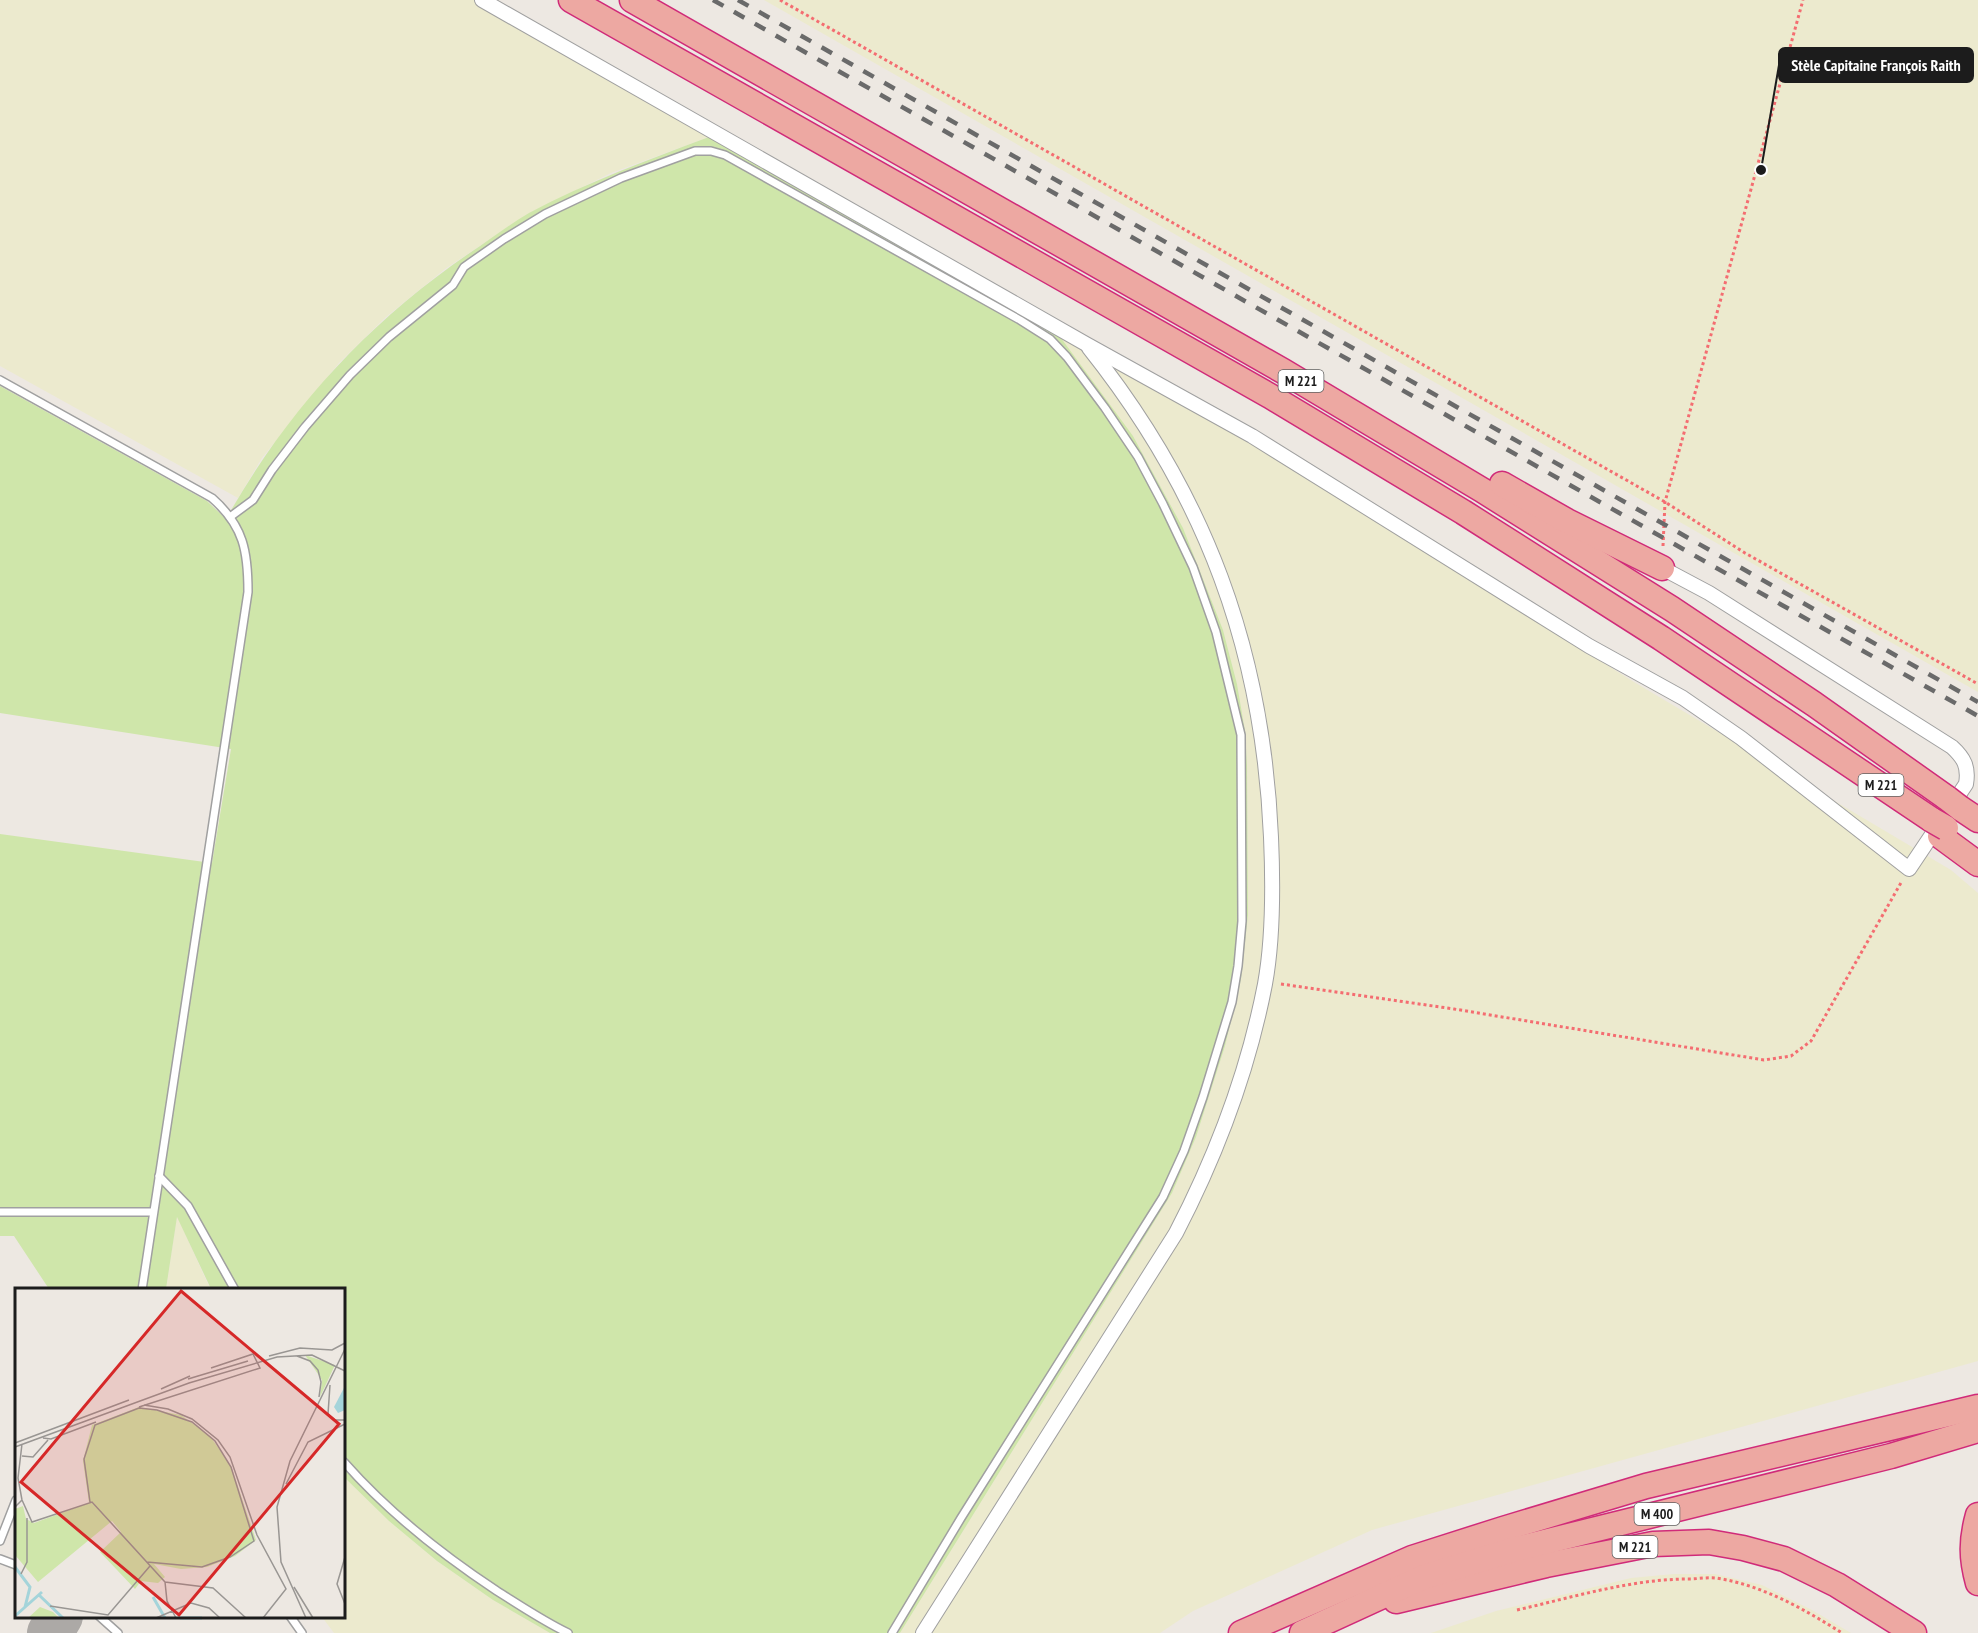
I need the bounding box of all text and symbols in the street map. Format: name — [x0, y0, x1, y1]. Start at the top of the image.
callout: Stèle Capitaine François Raith — [1779, 48, 1973, 82]
text: Stèle Capitaine François Raith — [1791, 55, 1961, 75]
road number: M 221 — [1278, 370, 1324, 392]
road number: M 221 — [1858, 774, 1904, 796]
inset map — [15, 1288, 345, 1618]
road number: M 400 — [1634, 1503, 1680, 1525]
road number: M 221 — [1612, 1536, 1658, 1558]

